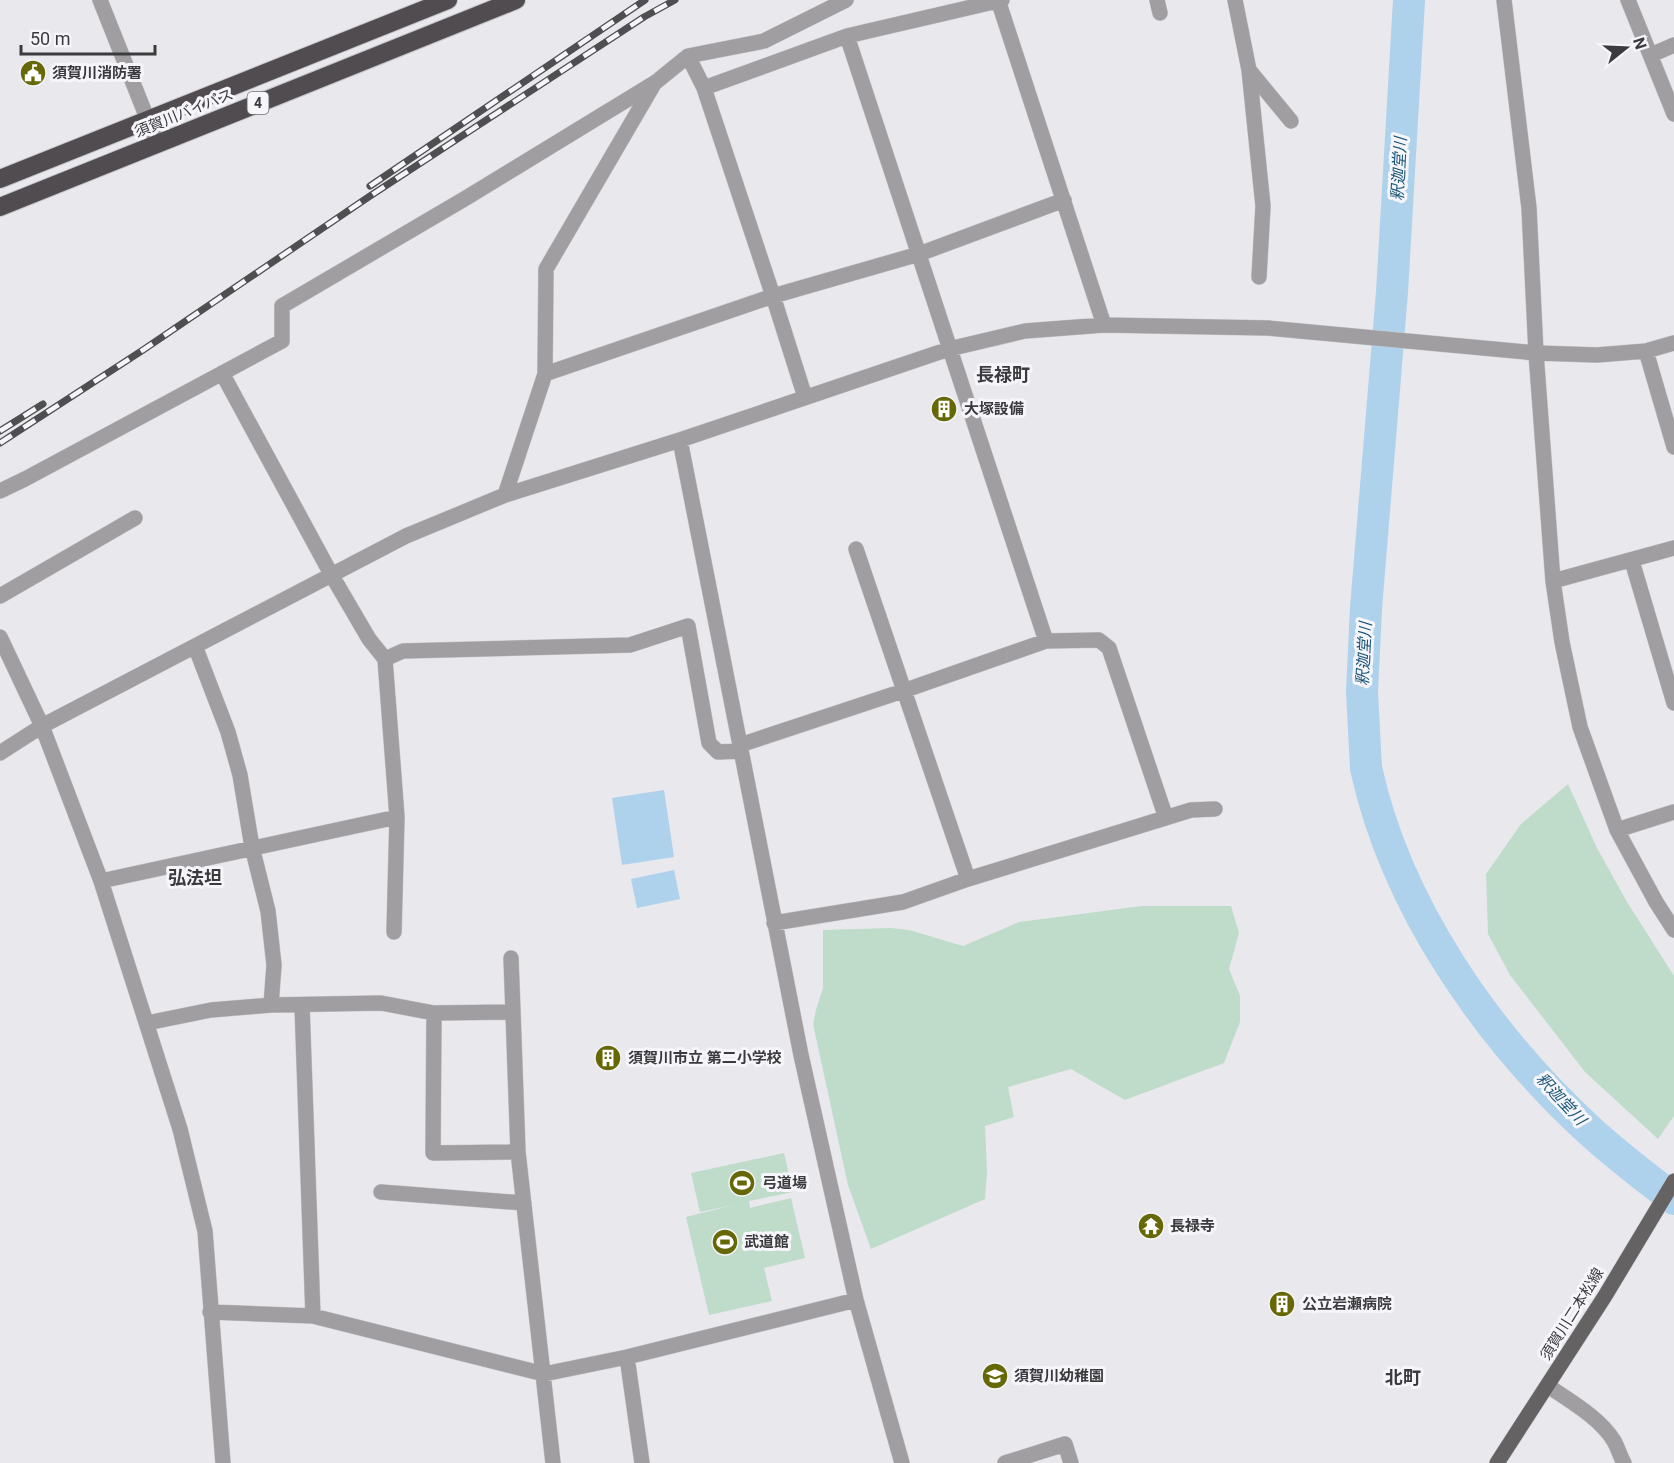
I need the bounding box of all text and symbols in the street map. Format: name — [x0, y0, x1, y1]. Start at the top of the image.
scale bar — [21, 18, 154, 56]
north arrow — [1596, 18, 1656, 78]
text: 50 m — [30, 28, 70, 49]
text: N — [1629, 35, 1651, 52]
public building icon: 須賀川消防署 — [18, 58, 48, 88]
place label: 須賀川消防署 — [52, 64, 142, 82]
street label: 須賀川バイパス — [132, 85, 236, 141]
road number: 4 — [248, 92, 268, 114]
water label: 釈迦堂川 — [1388, 135, 1410, 201]
district label: 長禄町 — [976, 364, 1030, 385]
building icon: 大塚設備 — [929, 394, 959, 424]
place label: 大塚設備 — [964, 400, 1024, 418]
water label: 釈迦堂川 — [1353, 620, 1375, 686]
district label: 弘法坦 — [168, 867, 222, 888]
building icon: 須賀川市立 第二小学校 — [593, 1043, 623, 1073]
place label: 須賀川市立 第二小学校 — [628, 1049, 782, 1067]
water label: 釈迦堂川 — [1532, 1069, 1591, 1130]
sports icon: 弓道場 — [727, 1168, 757, 1198]
place label: 弓道場 — [762, 1174, 807, 1192]
temple icon: 長禄寺 — [1136, 1211, 1166, 1241]
place label: 長禄寺 — [1170, 1217, 1215, 1235]
sports icon: 武道館 — [710, 1227, 740, 1257]
place label: 武道館 — [744, 1233, 789, 1251]
street label: 須賀川二本松線 — [1537, 1265, 1607, 1363]
building icon: 公立岩瀬病院 — [1267, 1289, 1297, 1319]
place label: 公立岩瀬病院 — [1302, 1295, 1392, 1313]
school or university icon: 須賀川幼稚園 — [980, 1361, 1010, 1391]
place label: 須賀川幼稚園 — [1014, 1367, 1104, 1385]
district label: 北町 — [1385, 1367, 1421, 1388]

